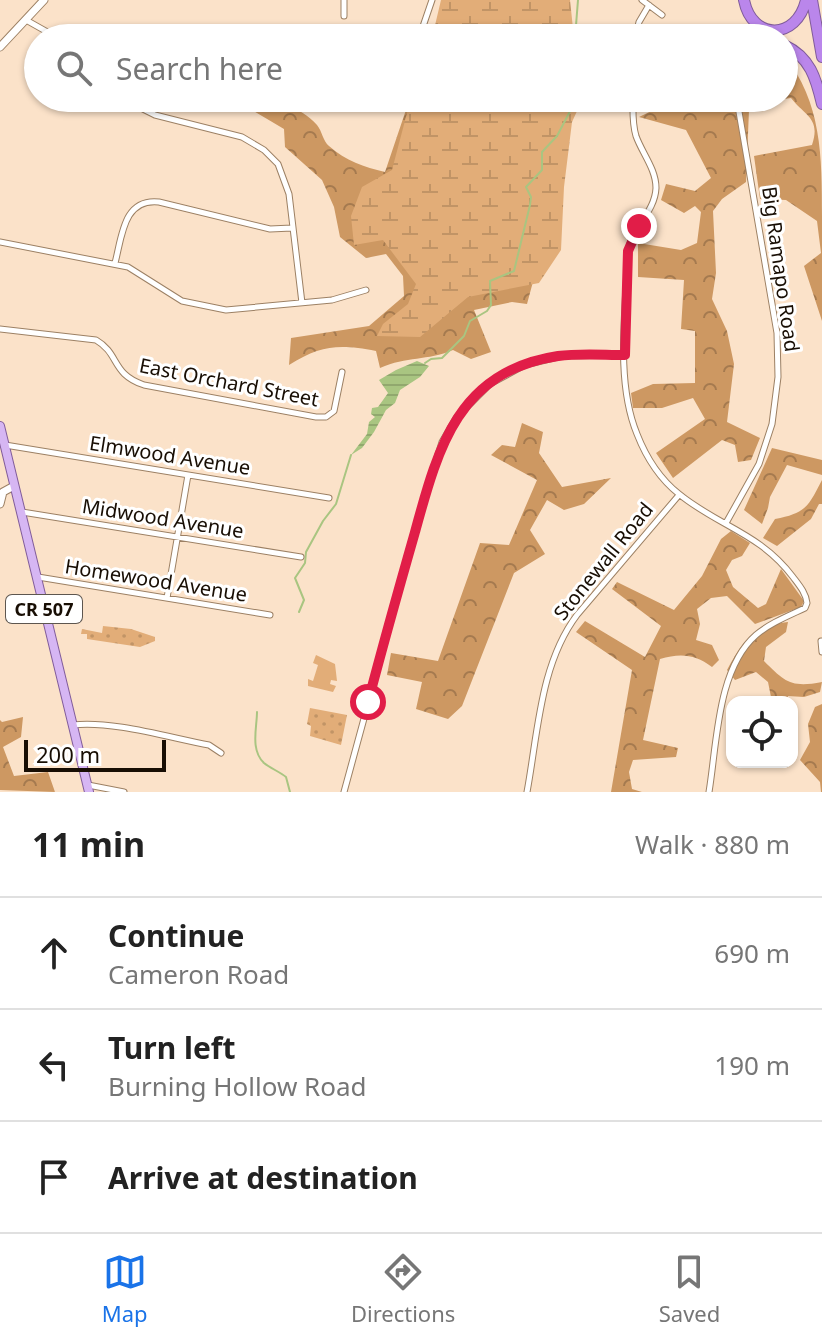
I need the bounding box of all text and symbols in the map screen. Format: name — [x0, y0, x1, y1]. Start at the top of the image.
search box — [24, 24, 798, 112]
icon: search — [52, 46, 96, 90]
text: Search here — [116, 48, 283, 89]
street label: Big Ramapo Road — [756, 184, 806, 354]
route end — [621, 208, 657, 244]
street label: East Orchard Street — [137, 351, 321, 413]
street label: Elmwood Avenue — [88, 429, 252, 481]
street label: Midwood Avenue — [80, 492, 246, 544]
street label: Stonewall Road — [547, 497, 659, 625]
street label: Homewood Avenue — [63, 552, 249, 608]
road number: CR 507 — [6, 595, 82, 623]
route start — [350, 684, 386, 720]
map controls — [726, 696, 798, 768]
button: locate — [726, 696, 798, 768]
scale bar — [24, 736, 166, 772]
text: 200 m — [36, 739, 100, 769]
text: 11 min — [32, 821, 145, 867]
text: Walk · 880 m — [635, 826, 790, 862]
text: Continue — [108, 915, 244, 956]
icon: ahead — [32, 931, 76, 975]
text: 690 m — [714, 935, 790, 971]
text: Cameron Road — [108, 956, 289, 992]
text: Turn left — [108, 1027, 236, 1068]
icon: left — [32, 1043, 76, 1087]
text: 190 m — [714, 1047, 790, 1083]
text: Burning Hollow Road — [108, 1068, 367, 1104]
icon: arrive — [32, 1155, 76, 1199]
text: Arrive at destination — [108, 1157, 418, 1198]
tab: Map — [102, 1250, 148, 1328]
tab: Directions — [351, 1250, 455, 1328]
tab: Saved — [659, 1250, 720, 1328]

